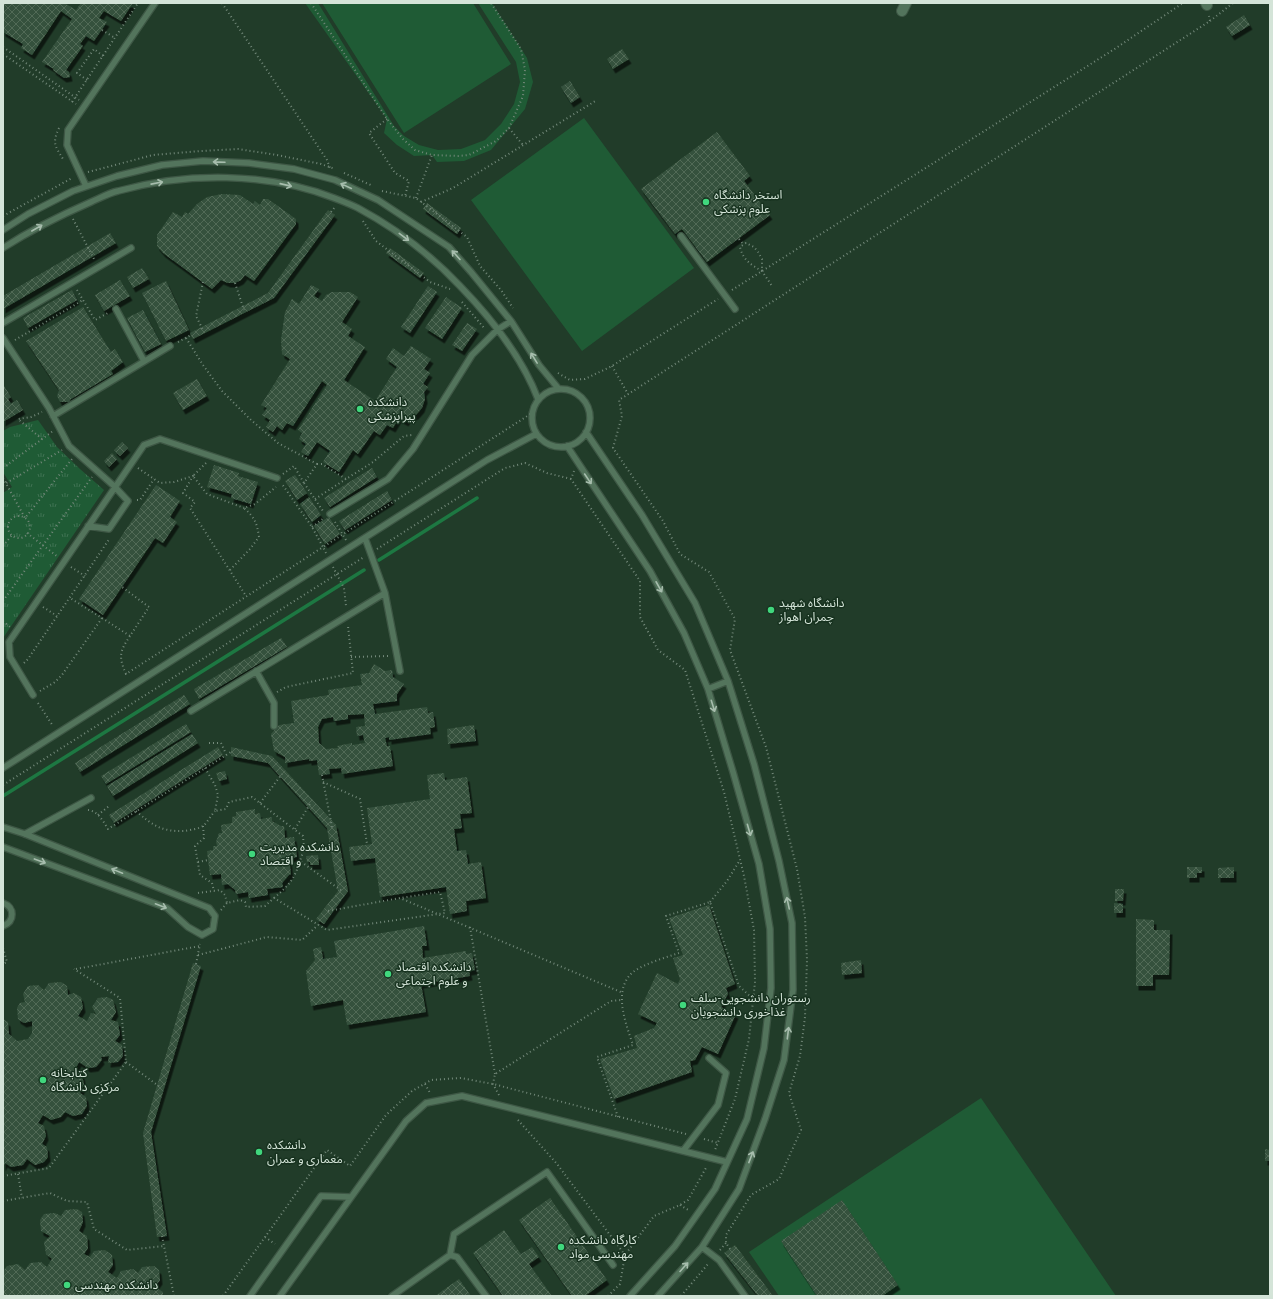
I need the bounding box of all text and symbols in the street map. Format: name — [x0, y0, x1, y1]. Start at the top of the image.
one-way arrow — [213, 158, 226, 165]
one-way arrow — [151, 179, 164, 187]
one-way arrow — [280, 181, 293, 189]
one-way arrow — [341, 182, 353, 189]
place label: استخر دانشگاه علوم پزشکی — [714, 188, 782, 218]
marker: استخر دانشگاه علوم پزشکی — [701, 197, 711, 207]
one-way arrow — [31, 224, 43, 232]
one-way arrow — [399, 233, 410, 241]
one-way arrow — [451, 249, 460, 260]
one-way arrow — [530, 352, 538, 364]
place label: دانشکده پیراپزشکی — [368, 395, 416, 424]
marker: دانشکده پیراپزشکی — [355, 404, 365, 414]
one-way arrow — [584, 473, 592, 484]
one-way arrow — [656, 581, 664, 593]
place label: دانشگاه شهید چمران اهواز — [778, 596, 845, 625]
marker: دانشگاه شهید چمران اهواز — [766, 605, 776, 615]
one-way arrow — [710, 699, 717, 712]
one-way arrow — [746, 824, 753, 837]
place label: دانشکده مدیریت و اقتصاد — [260, 840, 340, 868]
marker: دانشکده مدیریت و اقتصاد — [247, 849, 257, 859]
one-way arrow — [33, 857, 45, 865]
one-way arrow — [112, 866, 124, 874]
one-way arrow — [783, 897, 791, 910]
one-way arrow — [155, 902, 167, 910]
place label: دانشکده اقتصاد و علوم اجتماعی — [396, 960, 472, 990]
marker: دانشکده اقتصاد و علوم اجتماعی — [383, 969, 393, 979]
place label: رستوران دانشجویی-سلف غذاخوری دانشجویان — [691, 991, 811, 1019]
marker: رستوران دانشجویی-سلف غذاخوری دانشجویان — [678, 1000, 688, 1010]
one-way arrow — [784, 1026, 792, 1039]
place label: کتابخانه مرکزی دانشگاه — [51, 1066, 120, 1094]
marker: کتابخانه مرکزی دانشگاه — [38, 1075, 48, 1085]
place label: دانشکده معماری و عمران — [267, 1138, 343, 1166]
marker: دانشکده معماری و عمران — [254, 1147, 264, 1157]
one-way arrow — [748, 1151, 756, 1163]
place label: کارگاه دانشکده مهندسی مواد — [569, 1233, 638, 1261]
marker: کارگاه دانشکده مهندسی مواد — [556, 1242, 566, 1252]
one-way arrow — [679, 1262, 689, 1272]
place label: دانشکده مهندسی — [75, 1278, 158, 1292]
marker: دانشکده مهندسی — [62, 1280, 72, 1290]

